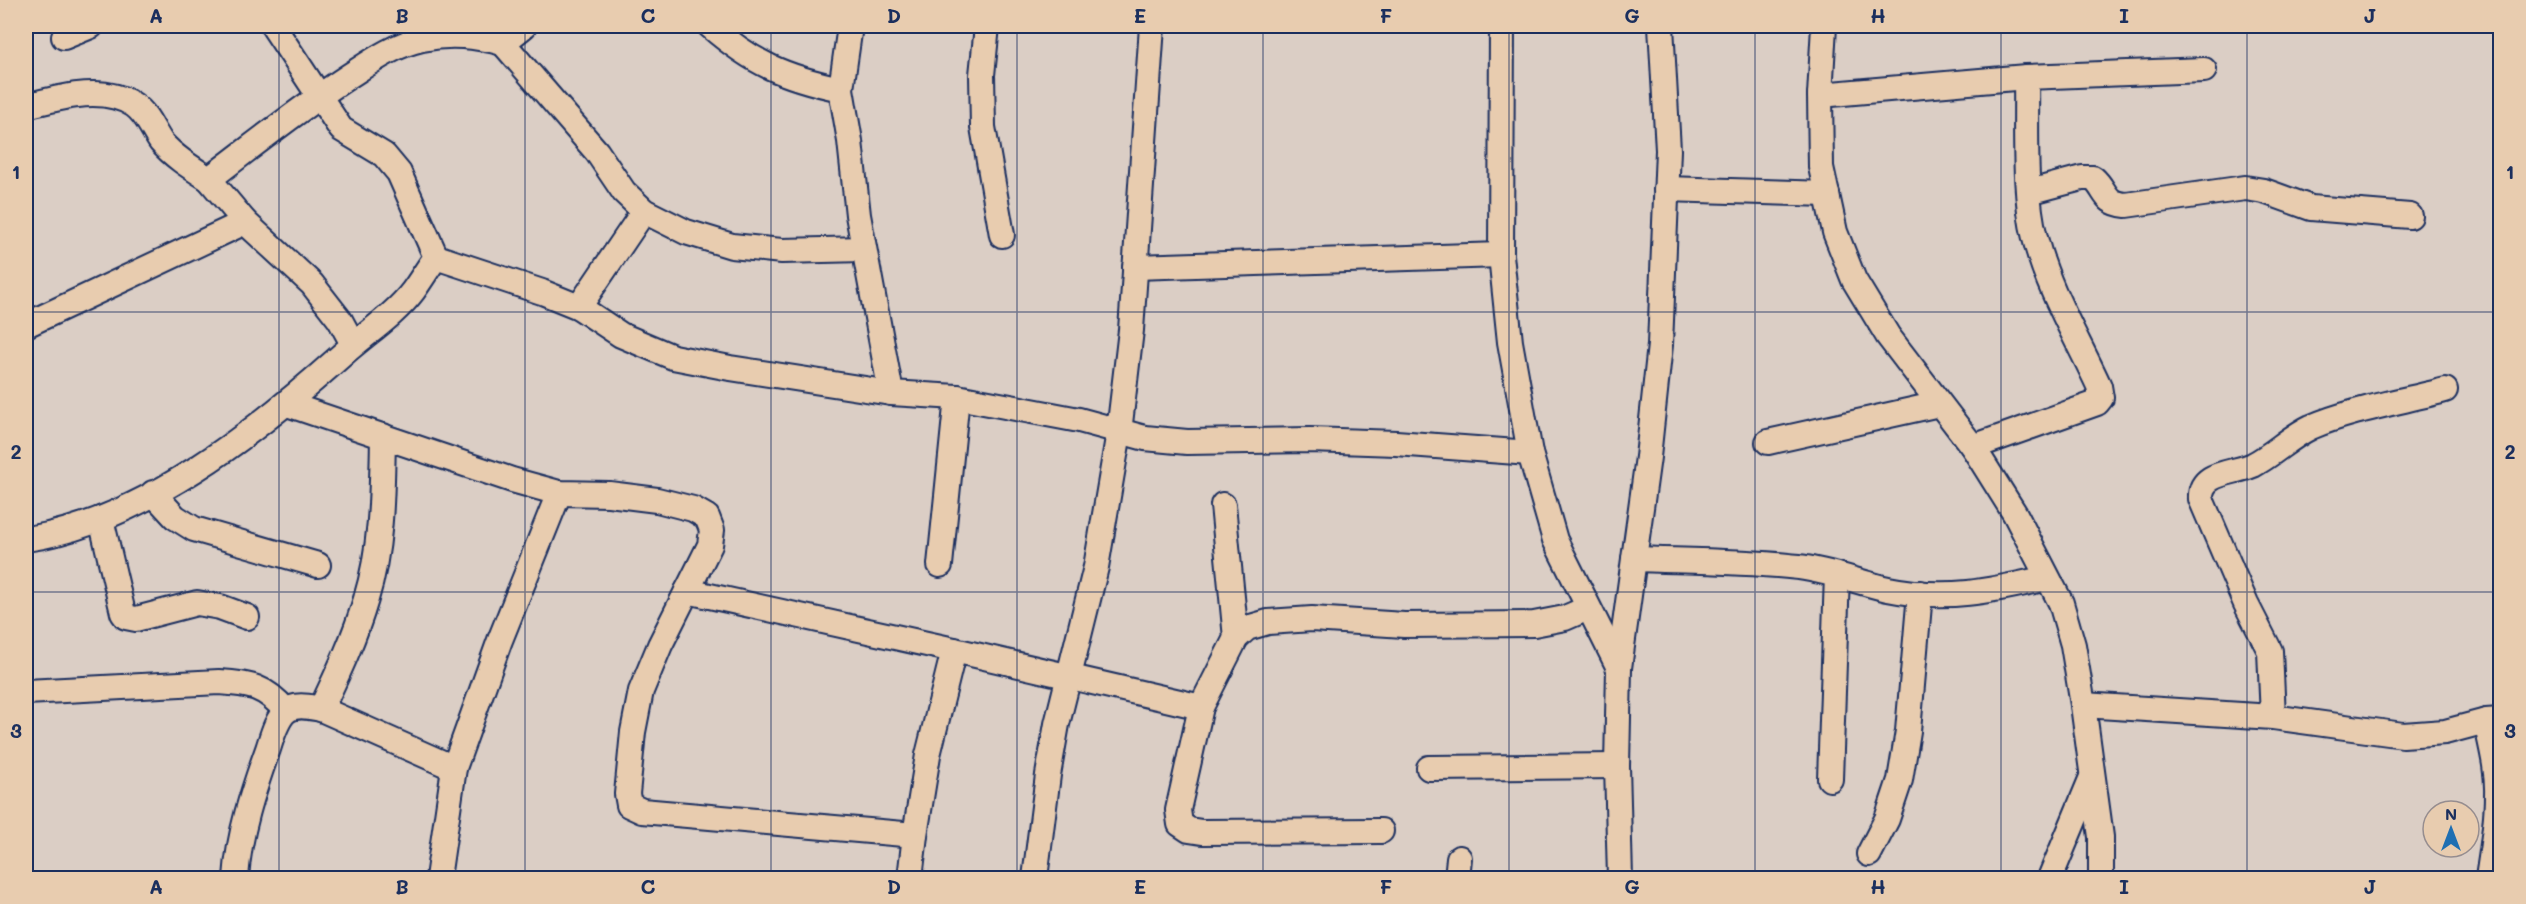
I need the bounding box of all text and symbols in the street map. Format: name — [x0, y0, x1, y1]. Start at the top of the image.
text: A — [149, 2, 163, 28]
text: B — [395, 2, 409, 28]
text: C — [641, 2, 656, 28]
text: D — [887, 2, 901, 28]
text: E — [1134, 2, 1146, 28]
text: F — [1380, 2, 1393, 28]
text: G — [1624, 2, 1640, 28]
text: H — [1870, 2, 1886, 28]
text: I — [2119, 2, 2129, 28]
text: J — [2363, 2, 2377, 28]
text: 1 — [12, 158, 20, 184]
text: 1 — [2506, 158, 2514, 184]
text: 2 — [10, 438, 22, 464]
text: 2 — [2504, 438, 2516, 464]
text: 3 — [10, 717, 22, 743]
text: 3 — [2504, 717, 2516, 743]
north arrow — [2421, 799, 2481, 859]
text: N — [2445, 803, 2457, 824]
text: A — [149, 873, 163, 899]
text: B — [395, 873, 409, 899]
text: C — [641, 873, 656, 899]
text: D — [887, 873, 901, 899]
text: E — [1134, 873, 1146, 899]
text: F — [1380, 873, 1393, 899]
text: G — [1624, 873, 1640, 899]
text: H — [1870, 873, 1886, 899]
text: I — [2119, 873, 2129, 899]
text: J — [2363, 873, 2377, 899]

